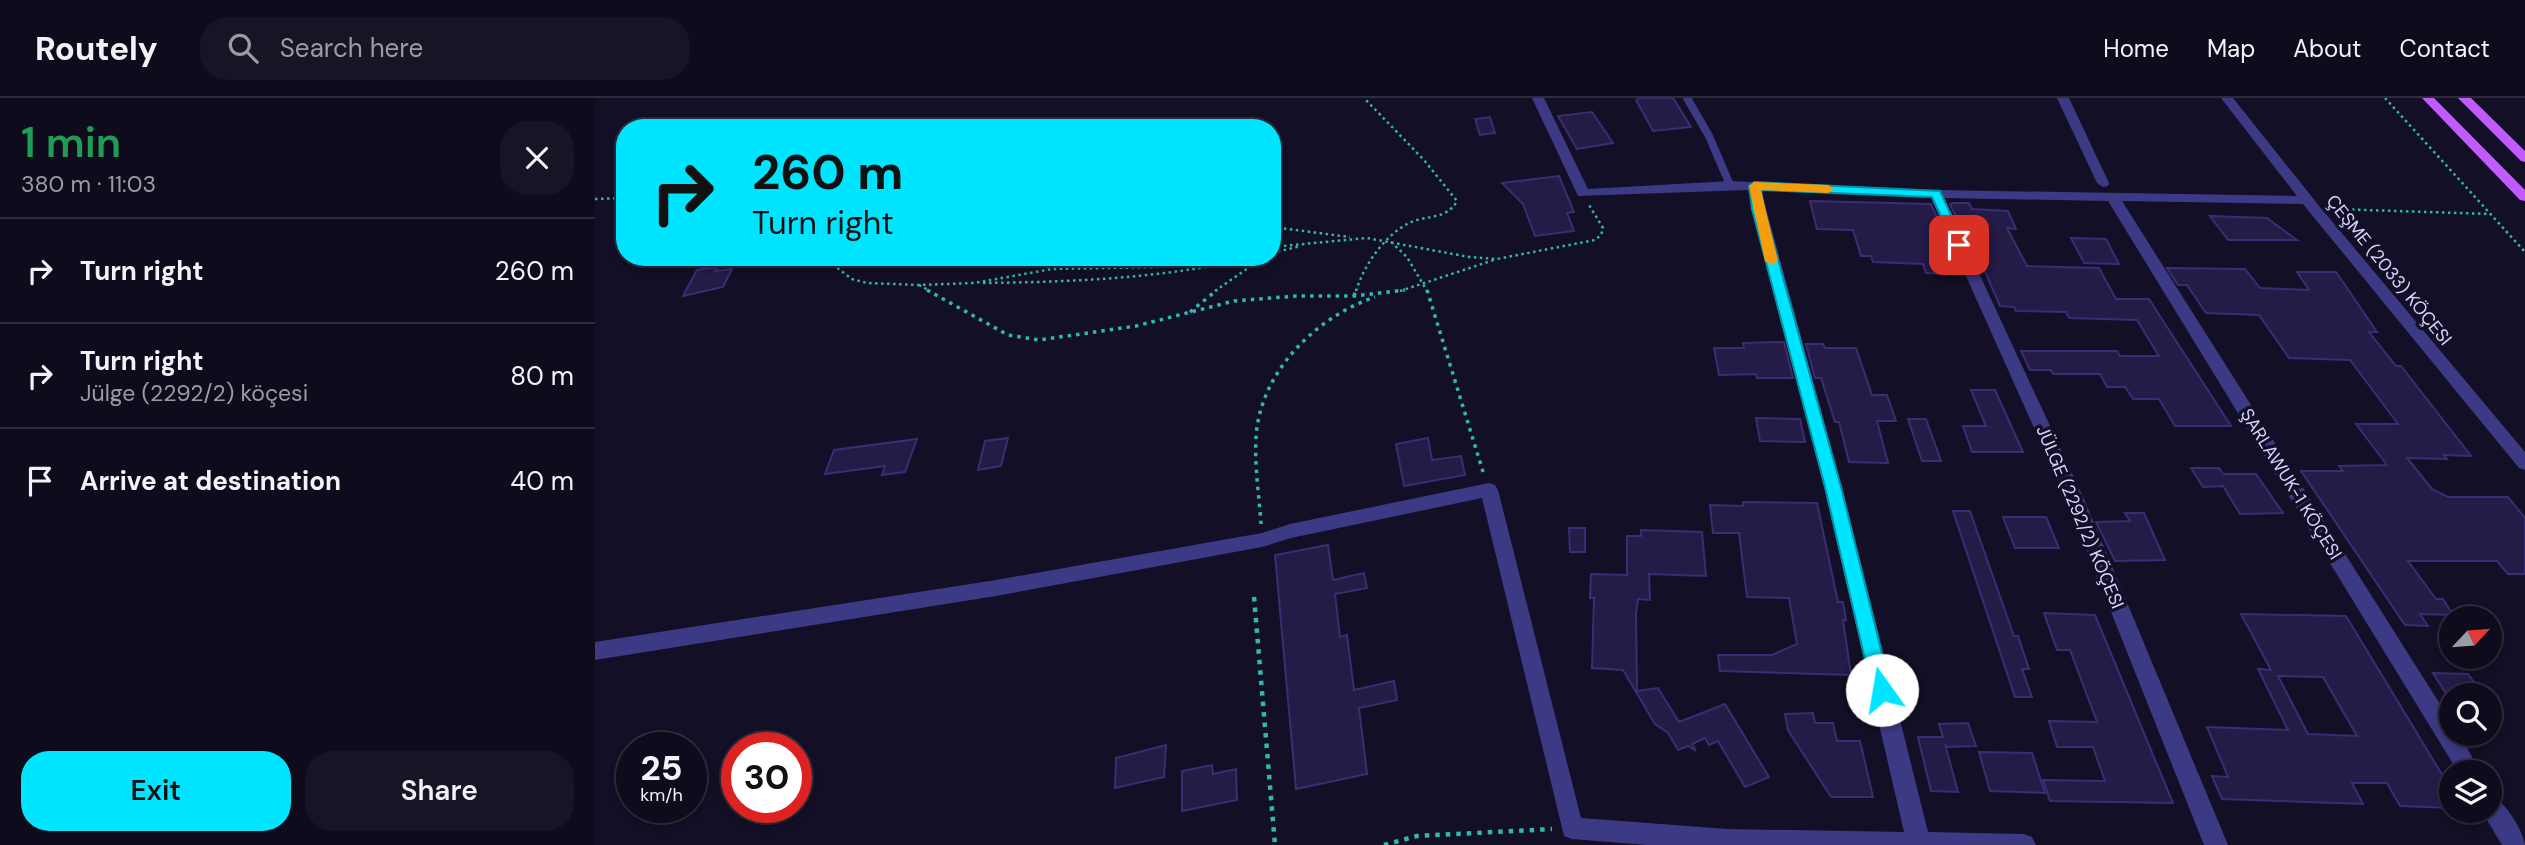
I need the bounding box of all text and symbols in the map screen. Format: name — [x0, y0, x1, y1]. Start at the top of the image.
search box — [200, 17, 690, 80]
text: Routely — [35, 27, 158, 70]
icon: search — [224, 29, 262, 67]
text: Search here — [280, 31, 423, 65]
text: Home — [2103, 33, 2169, 64]
text: Map — [2207, 33, 2255, 64]
text: About — [2293, 33, 2362, 64]
text: Contact — [2400, 33, 2490, 64]
text: 1 min — [21, 115, 121, 170]
button: close — [500, 121, 574, 195]
text: 260 m — [752, 140, 903, 204]
icon: right — [637, 147, 728, 238]
text: 380 m · 11:03 — [21, 169, 156, 199]
street label: ÇEŞME (2033) KÖÇESI — [2321, 190, 2457, 350]
text: Turn right — [752, 202, 894, 244]
pin — [1929, 215, 1989, 275]
icon: arrive — [1940, 226, 1978, 264]
icon: right — [21, 252, 59, 290]
text: Turn right — [80, 254, 204, 288]
text: 260 m — [495, 254, 574, 288]
text: Turn right — [80, 344, 204, 378]
icon: right — [21, 357, 59, 395]
text: 80 m — [510, 359, 574, 393]
text: Jülge (2292/2) köçesi — [80, 378, 308, 408]
street label: ŞARLAWUK-1 KÖÇESI — [2235, 404, 2347, 564]
street label: JÜLGE (2292/2) KÖÇESI — [2031, 422, 2129, 612]
icon: arrive — [21, 462, 59, 500]
text: Arrive at destination — [80, 464, 341, 498]
text: 40 m — [510, 464, 574, 498]
north arrow — [2439, 606, 2503, 668]
map controls — [2439, 606, 2502, 823]
position arrow — [1845, 653, 1919, 727]
button: search — [2439, 683, 2502, 746]
speed limit sign: 30 — [721, 732, 812, 823]
text: 25 — [641, 745, 682, 791]
button: Exit — [21, 751, 291, 831]
button: Share — [305, 751, 574, 831]
button: layers — [2439, 760, 2502, 823]
text: km/h — [640, 783, 683, 807]

